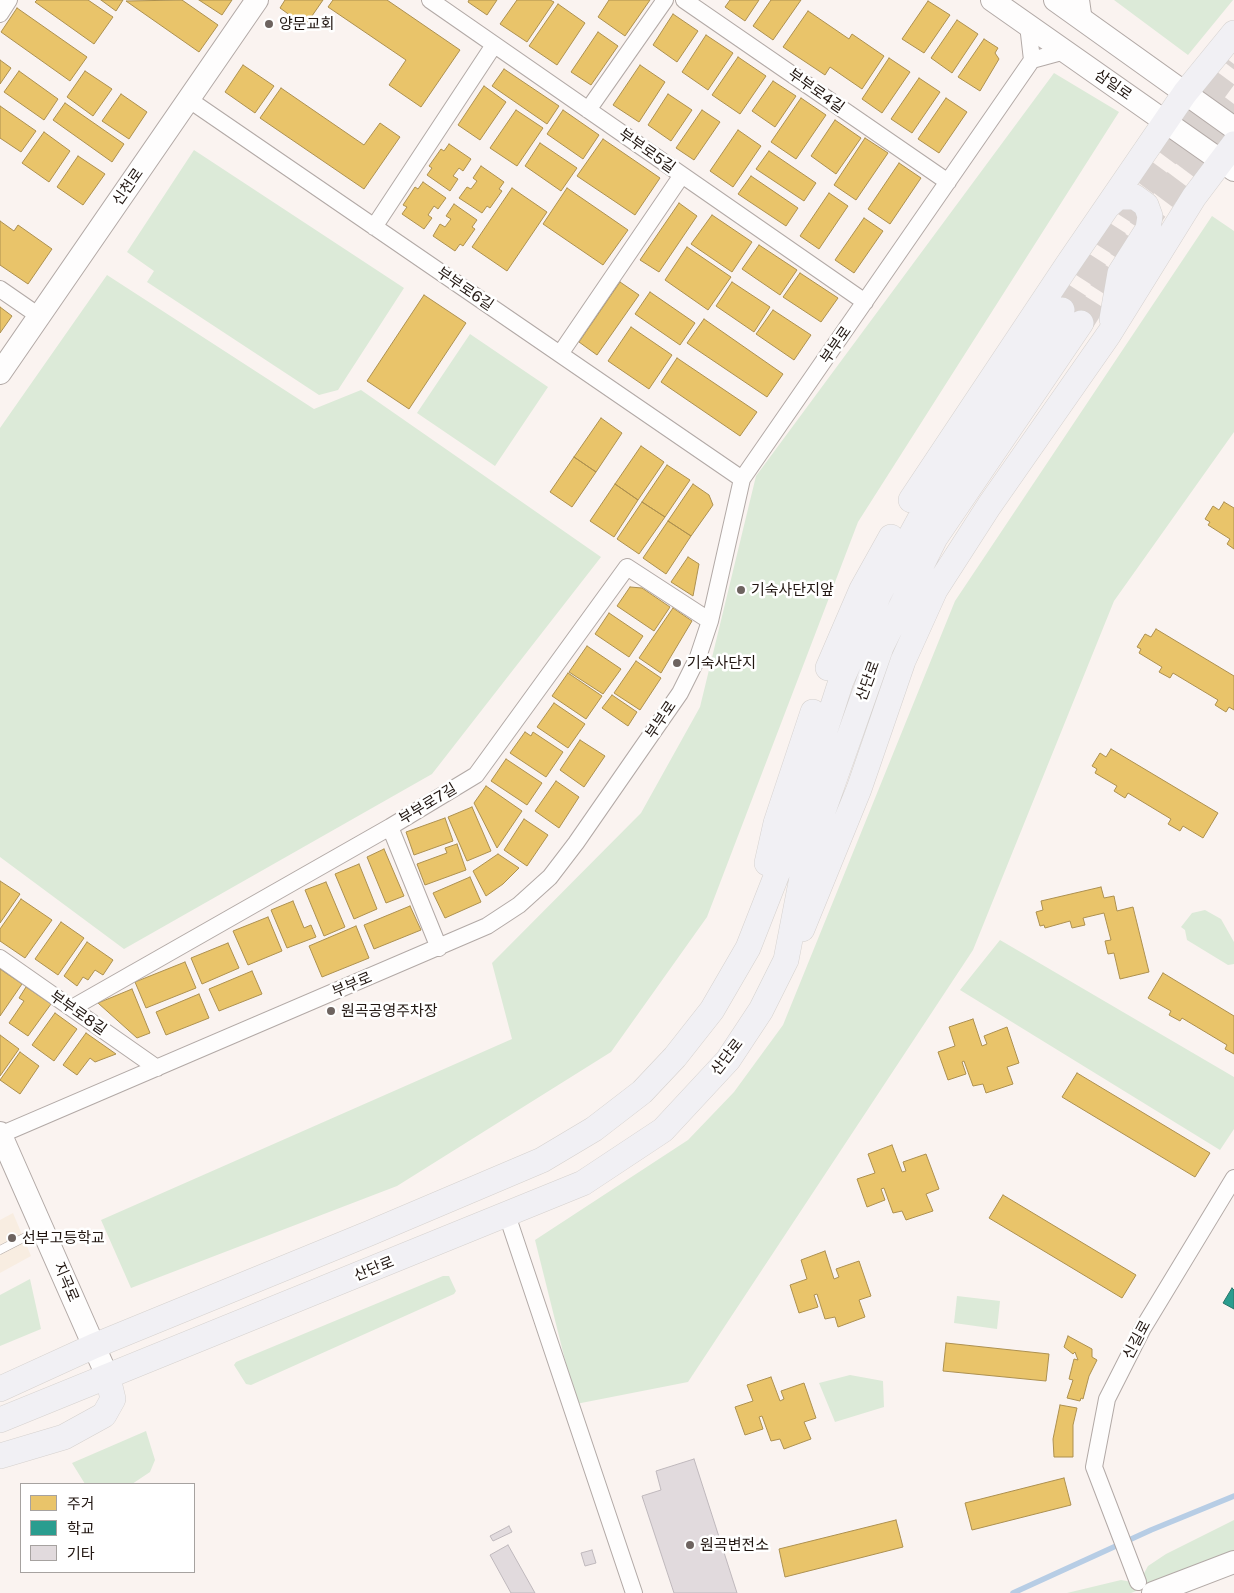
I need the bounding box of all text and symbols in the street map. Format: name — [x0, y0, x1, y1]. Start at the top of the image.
place label: 양문교회 — [279, 15, 334, 33]
marker: 양문교회 — [263, 18, 275, 30]
street label: 부부로4길 — [784, 65, 848, 117]
street label: 삼일로 — [1091, 66, 1135, 104]
street label: 부부로5길 — [615, 125, 679, 177]
street label: 신천로 — [109, 165, 147, 209]
street label: 부부로6길 — [433, 263, 497, 315]
street label: 부부로 — [817, 323, 855, 367]
place label: 기숙사단지앞 — [751, 581, 834, 599]
marker: 기숙사단지앞 — [735, 584, 747, 596]
place label: 기숙사단지 — [687, 654, 756, 672]
marker: 기숙사단지 — [671, 657, 683, 669]
street label: 산단로 — [852, 658, 884, 704]
street label: 부부로 — [642, 698, 680, 742]
street label: 부부로7길 — [396, 780, 460, 828]
street label: 부부로 — [329, 969, 375, 1001]
street label: 부부로8길 — [46, 987, 110, 1039]
place label: 원곡공영주차장 — [341, 1002, 438, 1020]
marker: 원곡공영주차장 — [325, 1005, 337, 1017]
street label: 산단로 — [707, 1035, 747, 1079]
place label: 선부고등학교 — [22, 1229, 105, 1247]
marker: 선부고등학교 — [6, 1232, 18, 1244]
street label: 산단로 — [351, 1253, 397, 1285]
street label: 지곡로 — [50, 1259, 82, 1305]
street label: 신길로 — [1119, 1317, 1155, 1363]
legend — [20, 1483, 195, 1573]
text: 주거 — [67, 1495, 95, 1512]
text: 학교 — [67, 1520, 95, 1537]
place label: 원곡변전소 — [700, 1536, 769, 1554]
marker: 원곡변전소 — [684, 1539, 696, 1551]
text: 기타 — [67, 1545, 95, 1562]

